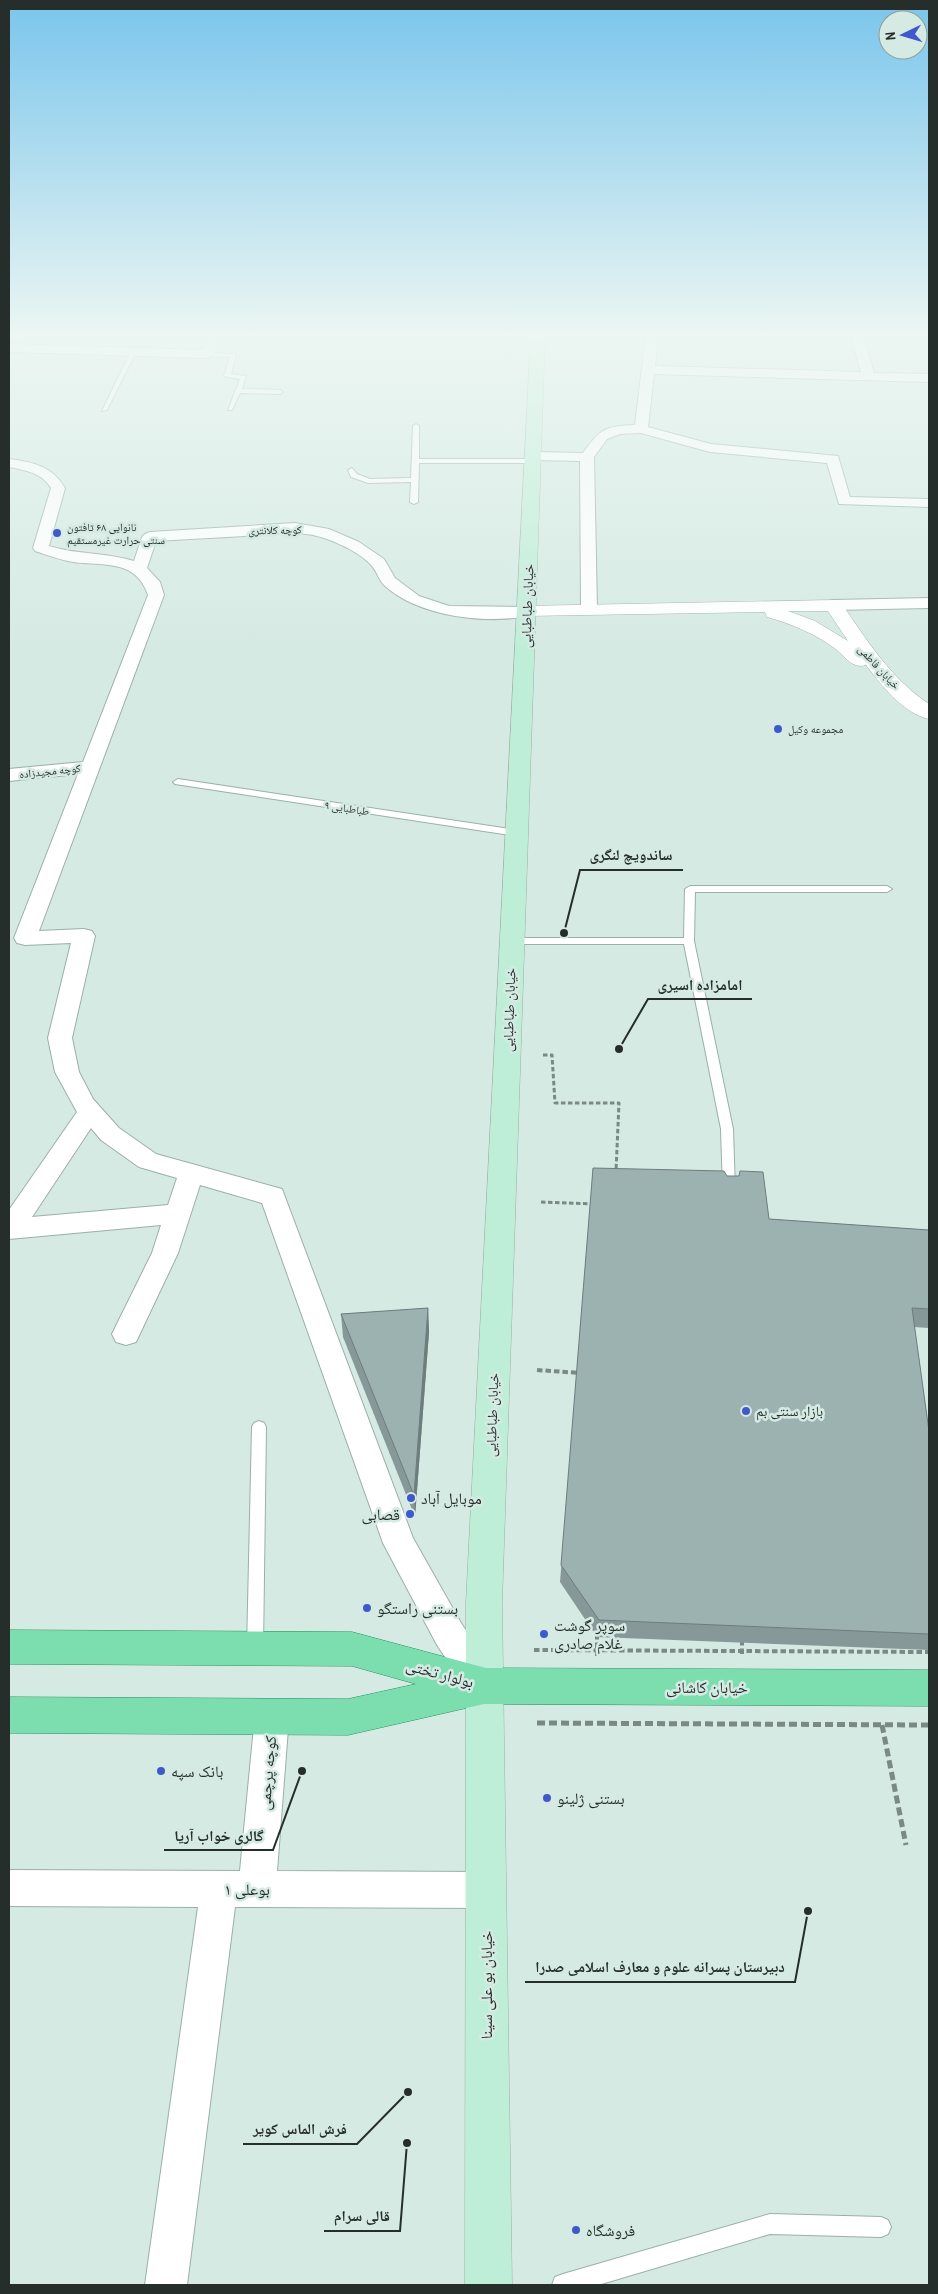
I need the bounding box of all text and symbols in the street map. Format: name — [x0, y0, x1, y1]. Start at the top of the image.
north arrow — [878, 10, 928, 60]
text: N — [881, 31, 899, 41]
place label: نانوایی ۶۸ تافتون سنتی حرارت غیرمستقیم — [67, 520, 165, 548]
street label: کوچه کلانتری — [248, 523, 302, 537]
marker: نانوایی ۶۸ تافتون سنتی حرارت غیرمستقیم — [51, 527, 63, 539]
street label: خیابان طباطبایی — [517, 563, 537, 649]
street label: خیابان فاطمی — [855, 642, 903, 692]
place label: مجموعه وکیل — [788, 722, 843, 736]
marker: مجموعه وکیل — [772, 723, 784, 735]
street label: کوچه مجیدزاده — [19, 761, 82, 781]
street label: طباطبایی ۹ — [324, 798, 370, 818]
callout: ساندویچ لنگری — [580, 840, 683, 870]
text: ساندویچ لنگری — [589, 844, 673, 865]
street label: خیابان طباطبایی — [499, 967, 519, 1053]
callout: امامزاده اسیری — [648, 969, 752, 999]
text: امامزاده اسیری — [658, 974, 742, 995]
street label: خیابان طباطبایی — [482, 1372, 502, 1458]
place label: بازار سنتی بم — [756, 1402, 823, 1421]
marker: بازار سنتی بم — [740, 1405, 752, 1417]
place label: موبایل آباد — [421, 1487, 482, 1509]
marker: موبایل آباد — [405, 1492, 417, 1504]
place label: قصابی — [361, 1503, 400, 1525]
marker: قصابی — [404, 1508, 416, 1520]
place label: بستنی راستگو — [377, 1597, 458, 1619]
marker: بستنی راستگو — [361, 1602, 373, 1614]
place label: سوپر گوشت غلام صادری — [554, 1614, 625, 1654]
marker: سوپر گوشت غلام صادری — [538, 1628, 550, 1640]
street label: بولوار تختی — [404, 1653, 476, 1693]
street label: خیابان کاشانی — [666, 1676, 748, 1698]
street label: کوچه پرچمی — [253, 1734, 281, 1811]
place label: بانک سپه — [171, 1760, 223, 1782]
marker: بانک سپه — [155, 1765, 167, 1777]
place label: بستنی ژلینو — [557, 1787, 625, 1809]
marker: بستنی ژلینو — [541, 1792, 553, 1804]
callout: گالری خواب آریا — [164, 1820, 273, 1850]
text: گالری خواب آریا — [174, 1825, 264, 1846]
street label: بوعلی ۱ — [224, 1878, 270, 1900]
street label: خیابان بو علی سینا — [475, 1931, 497, 2039]
callout: دبیرستان پسرانه علوم و معارف اسلامی صدرا — [525, 1952, 795, 1982]
text: دبیرستان پسرانه علوم و معارف اسلامی صدرا — [535, 1956, 785, 1977]
callout: فرش الماس کویر — [243, 2114, 357, 2144]
text: فرش الماس کویر — [252, 2118, 347, 2139]
callout: قالی سرام — [324, 2201, 400, 2231]
text: قالی سرام — [334, 2205, 390, 2226]
place label: فروشگاه — [586, 2219, 635, 2241]
marker: فروشگاه — [570, 2224, 582, 2236]

